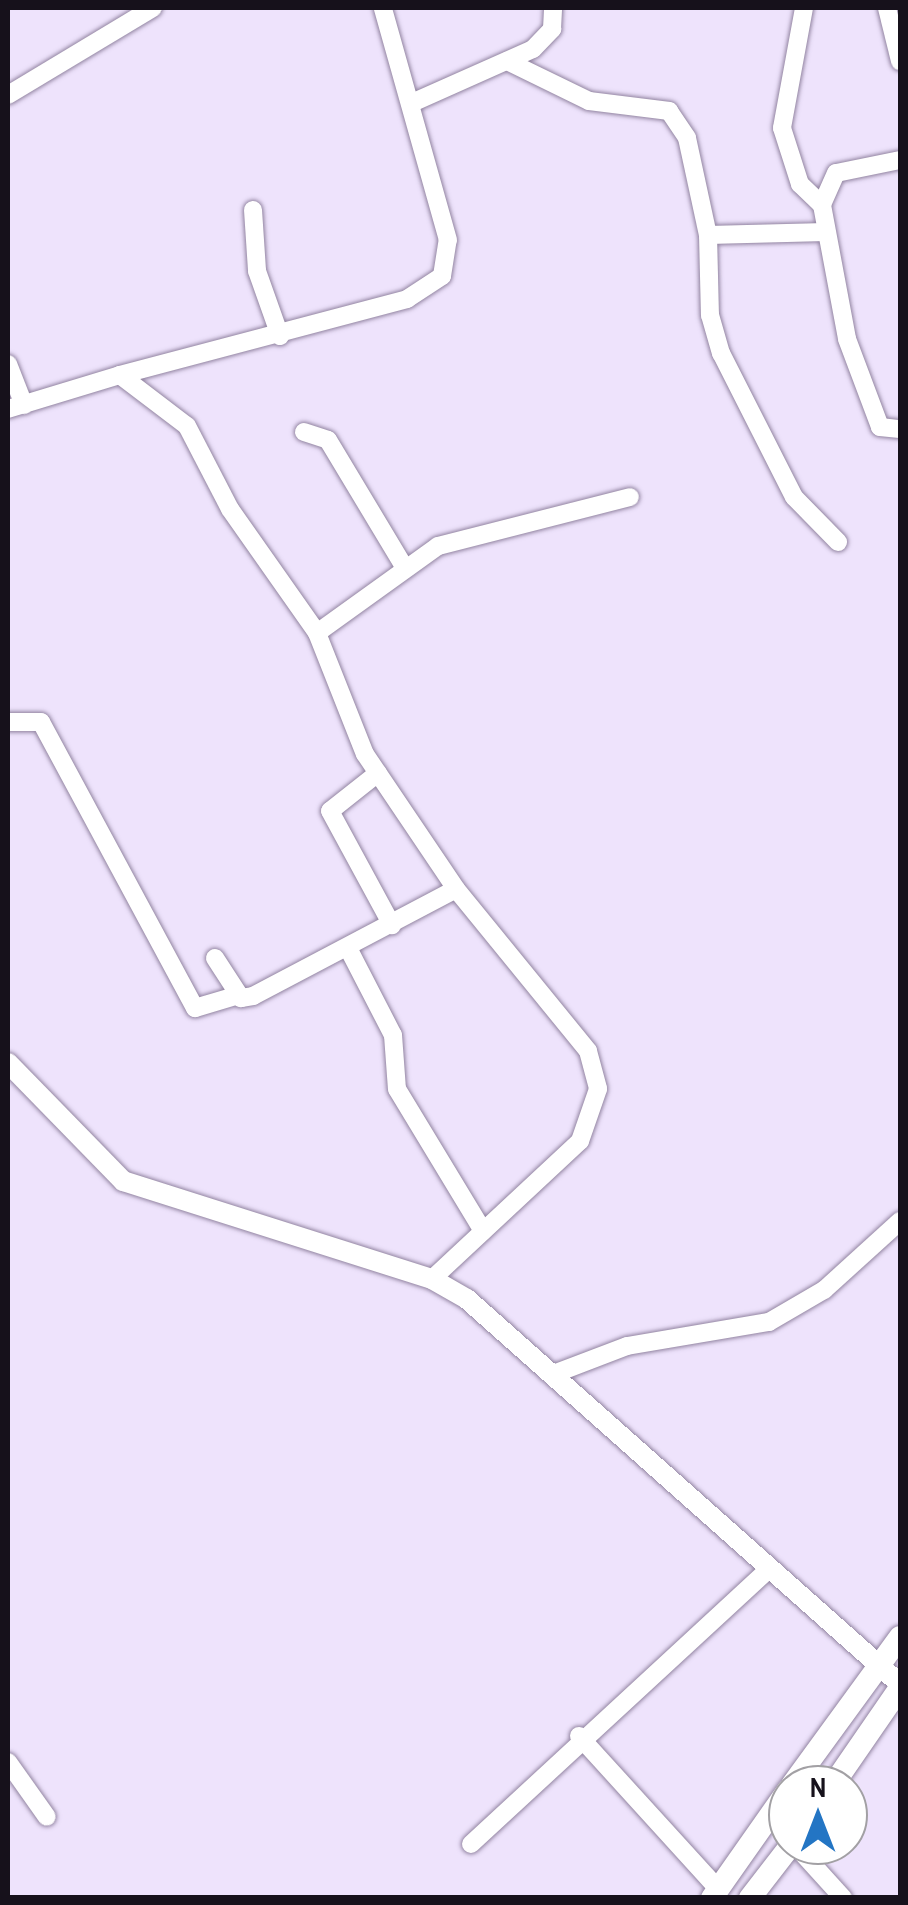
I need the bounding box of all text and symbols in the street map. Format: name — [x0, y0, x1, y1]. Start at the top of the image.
north arrow — [768, 1765, 868, 1865]
text: N — [810, 1768, 826, 1806]

